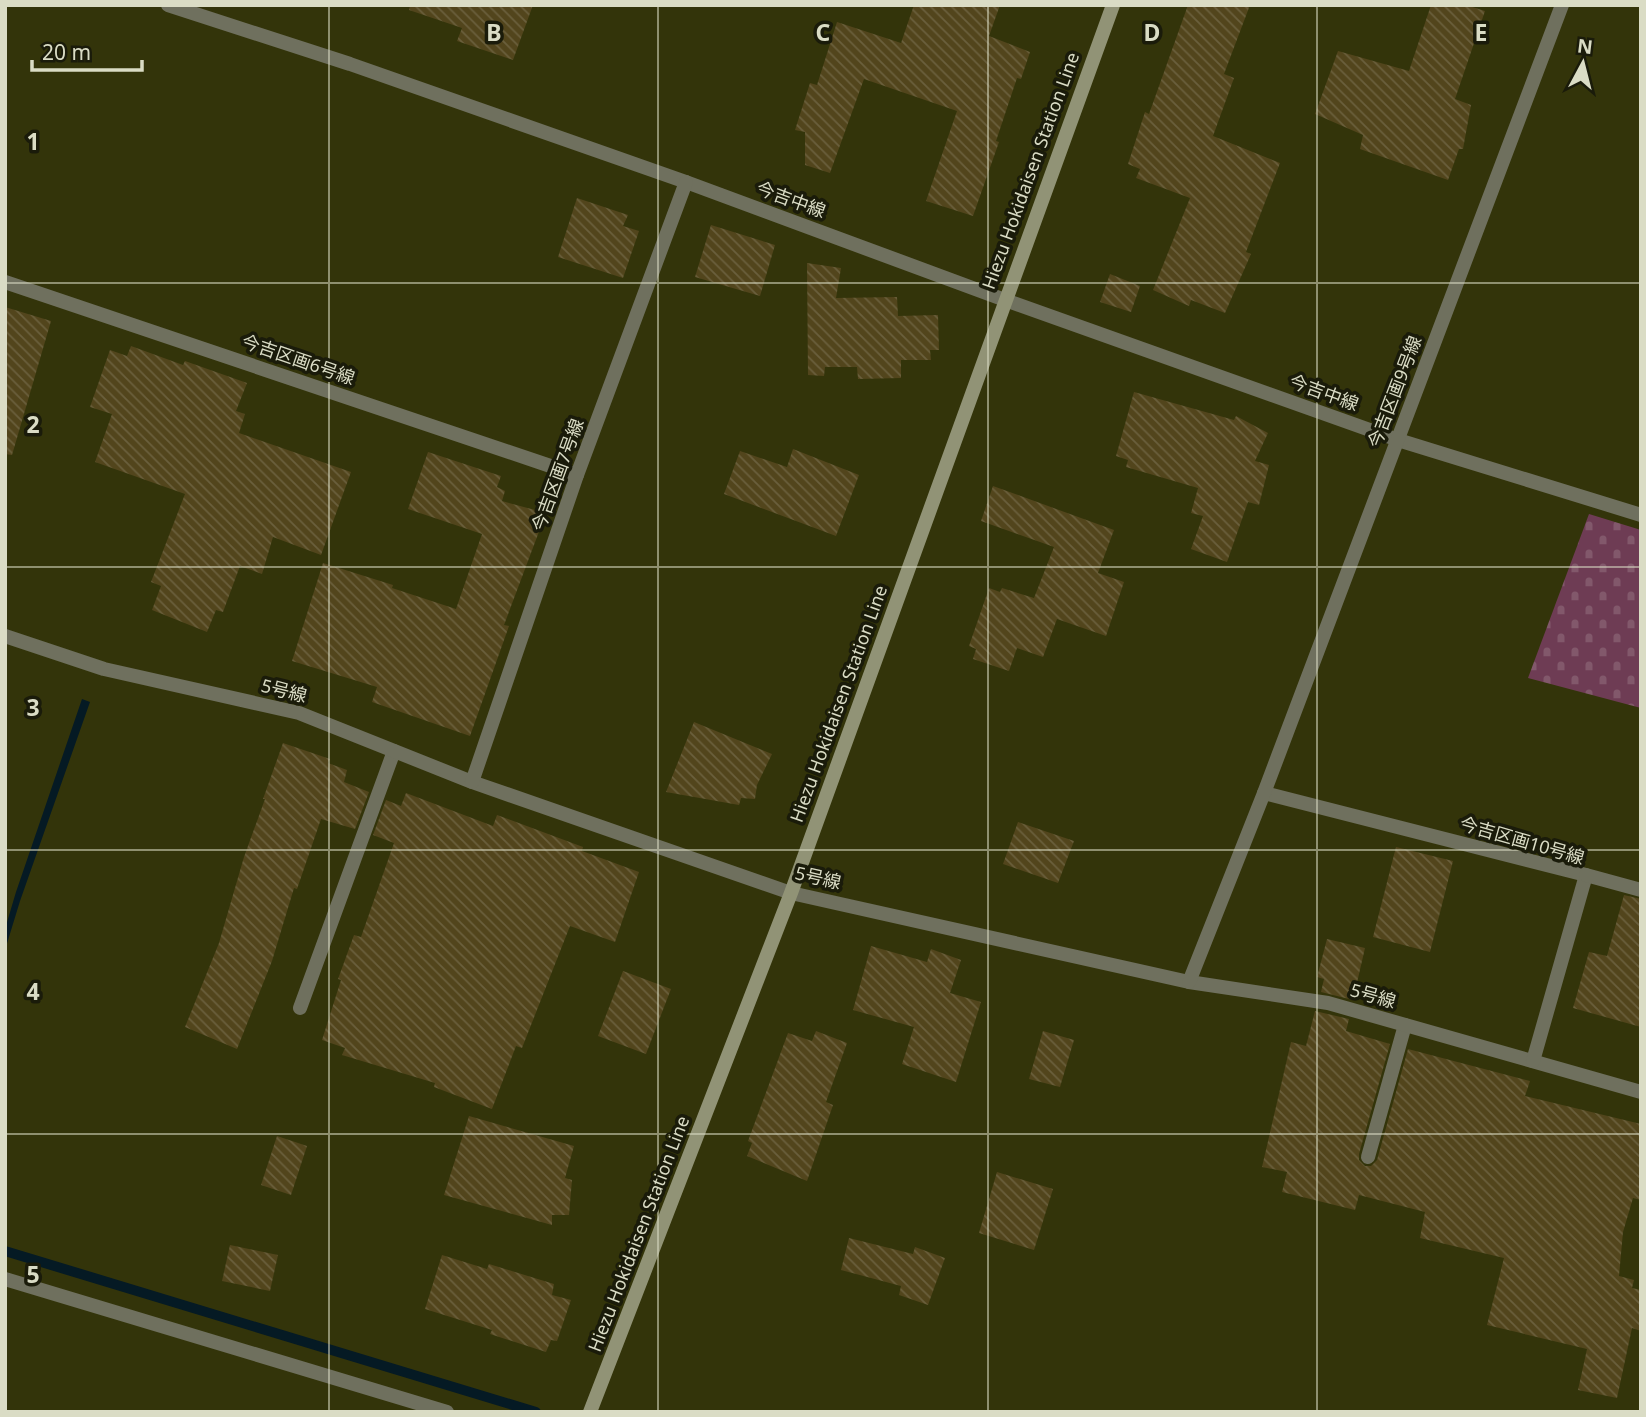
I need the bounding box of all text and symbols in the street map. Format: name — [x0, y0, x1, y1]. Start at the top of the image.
text: B — [486, 16, 502, 48]
text: C — [816, 16, 831, 48]
text: D — [1144, 16, 1160, 48]
text: E — [1475, 16, 1487, 48]
scale bar — [32, 28, 142, 72]
north arrow — [1548, 28, 1618, 98]
text: N — [1576, 32, 1594, 60]
text: 20 m — [42, 38, 91, 66]
street label: Hiezu Hokidaisen Station Line — [976, 49, 1084, 293]
text: 1 — [26, 125, 40, 157]
street label: 今吉中線 — [753, 175, 829, 223]
street label: 今吉区画6号線 — [238, 328, 358, 390]
street label: 今吉区画9号線 — [1362, 332, 1426, 451]
street label: 今吉中線 — [1286, 368, 1362, 416]
text: 2 — [26, 408, 40, 440]
street label: 今吉区画7号線 — [526, 415, 589, 534]
street label: Hiezu Hokidaisen Station Line — [784, 582, 892, 826]
street label: 5号線 — [259, 673, 310, 707]
text: 3 — [26, 691, 40, 723]
street label: 今吉区画10号線 — [1457, 811, 1587, 869]
street label: 5号線 — [793, 860, 843, 894]
text: 4 — [26, 975, 40, 1007]
street label: 5号線 — [1348, 977, 1399, 1013]
street label: Hiezu Hokidaisen Station Line — [582, 1112, 694, 1355]
text: 5 — [26, 1258, 40, 1290]

